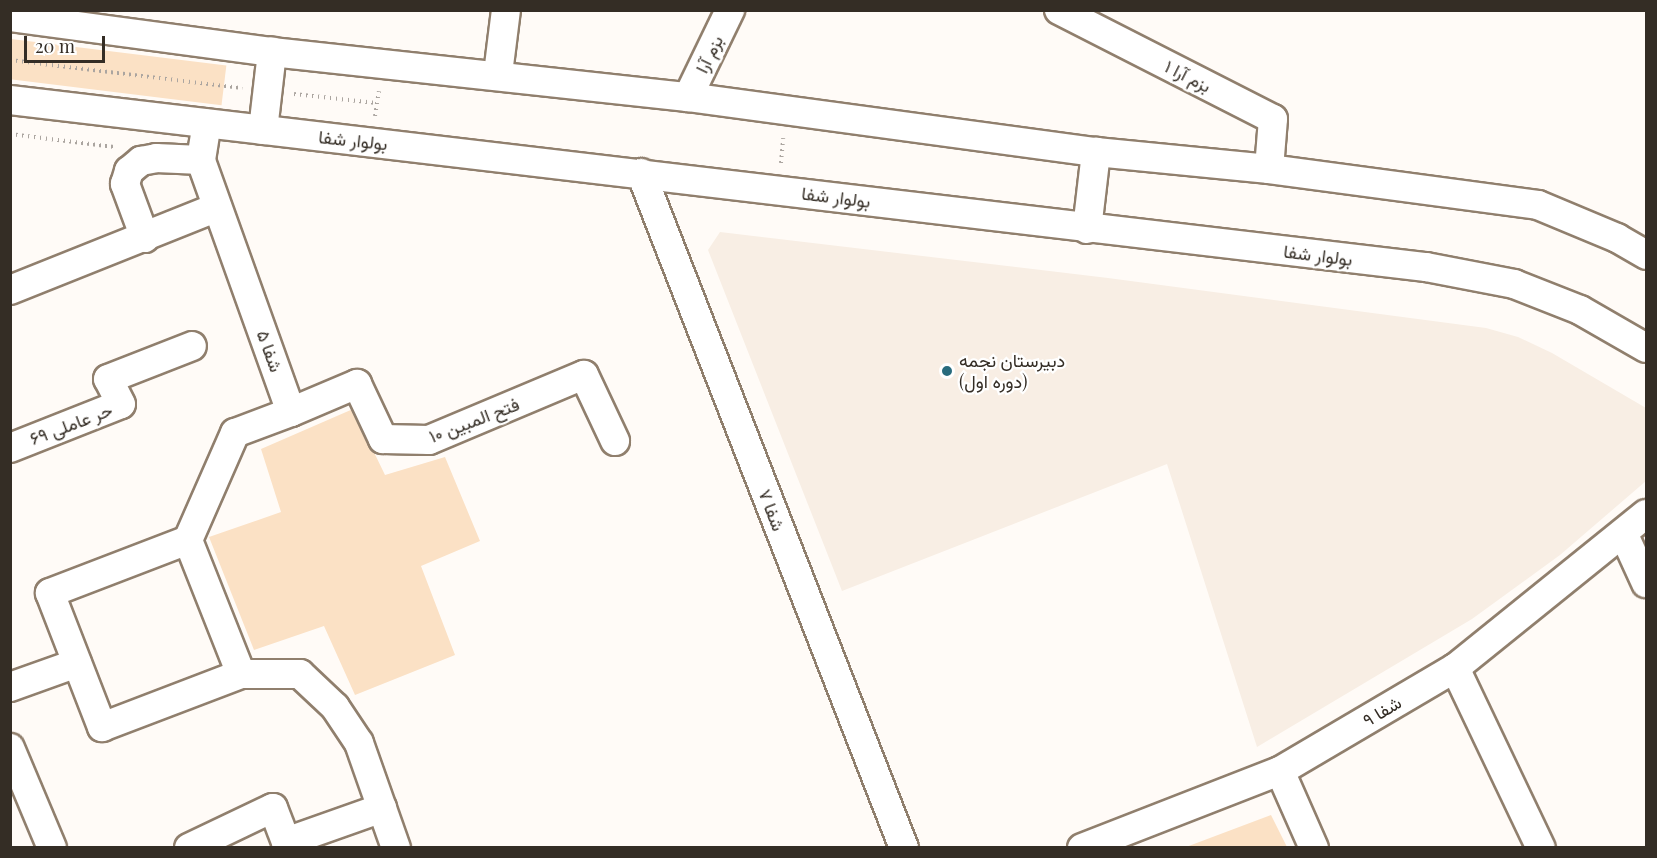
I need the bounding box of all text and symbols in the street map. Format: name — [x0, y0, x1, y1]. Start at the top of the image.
scale bar — [27, 24, 108, 62]
street label: بزم آرا — [691, 32, 727, 76]
text: 20 m — [35, 34, 75, 58]
street label: بزم آرا ۱ — [1161, 55, 1215, 97]
street label: بولوار شفا — [317, 126, 389, 154]
street label: بولوار شفا — [800, 182, 872, 212]
street label: بولوار شفا — [1282, 240, 1354, 270]
street label: شفا ۵ — [253, 327, 287, 375]
place label: دبیرستان نجمه (دوره اول) — [959, 350, 1065, 392]
marker: دبیرستان نجمه (دوره اول) — [940, 364, 954, 378]
street label: فتح المبین ۱۰ — [426, 393, 522, 447]
street label: حر عاملی ۶۹ — [27, 398, 115, 450]
street label: شفا ۷ — [754, 486, 790, 534]
street label: شفا ۹ — [1359, 691, 1405, 731]

